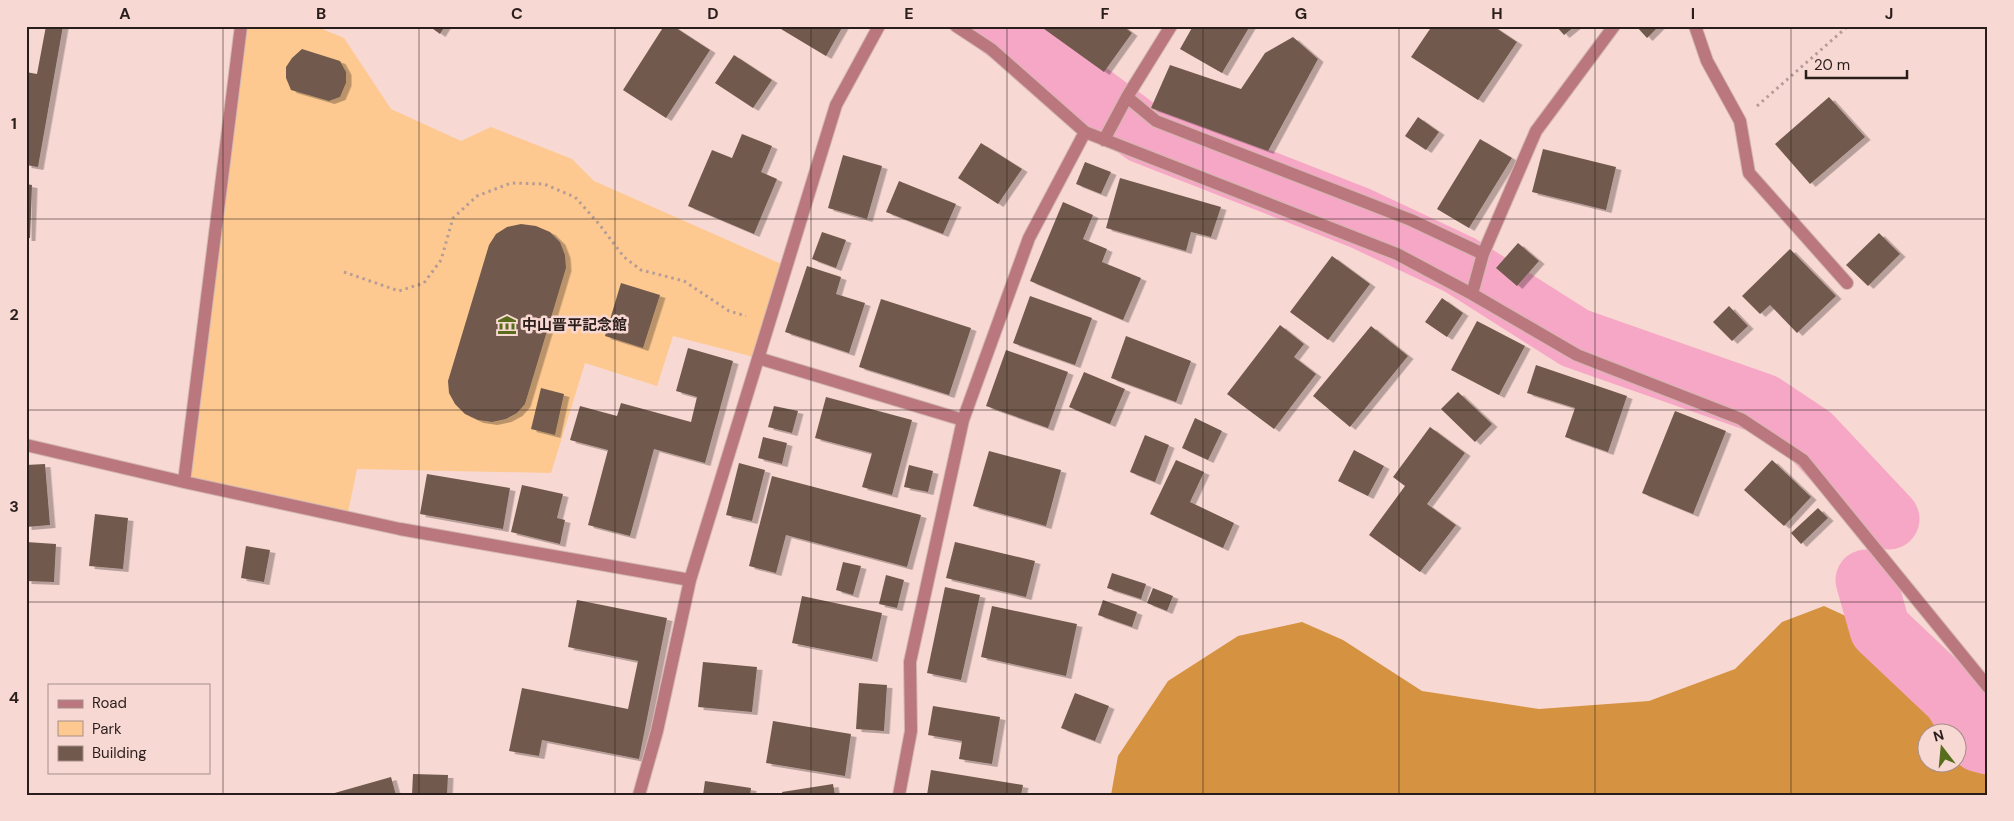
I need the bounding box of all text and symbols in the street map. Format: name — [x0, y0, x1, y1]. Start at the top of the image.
text: A — [119, 3, 131, 24]
text: B — [316, 3, 326, 24]
text: C — [511, 3, 523, 24]
text: D — [707, 3, 719, 24]
text: E — [904, 3, 914, 24]
text: F — [1101, 3, 1110, 24]
text: G — [1295, 3, 1307, 24]
text: H — [1491, 3, 1503, 24]
text: I — [1691, 3, 1695, 24]
text: J — [1885, 3, 1893, 24]
scale bar — [1806, 48, 1908, 80]
text: 20 m — [1814, 55, 1850, 75]
text: 1 — [11, 113, 17, 134]
text: 2 — [9, 304, 19, 325]
museum icon: 中山晋平記念館 — [496, 314, 518, 336]
place label: 中山晋平記念館 — [522, 315, 627, 335]
text: 3 — [9, 496, 19, 517]
legend — [48, 684, 210, 774]
text: 4 — [9, 687, 19, 708]
text: Road — [92, 693, 127, 713]
text: Park — [92, 719, 122, 739]
north arrow — [1916, 724, 1966, 774]
text: N — [1931, 725, 1946, 746]
text: Building — [92, 743, 147, 763]

